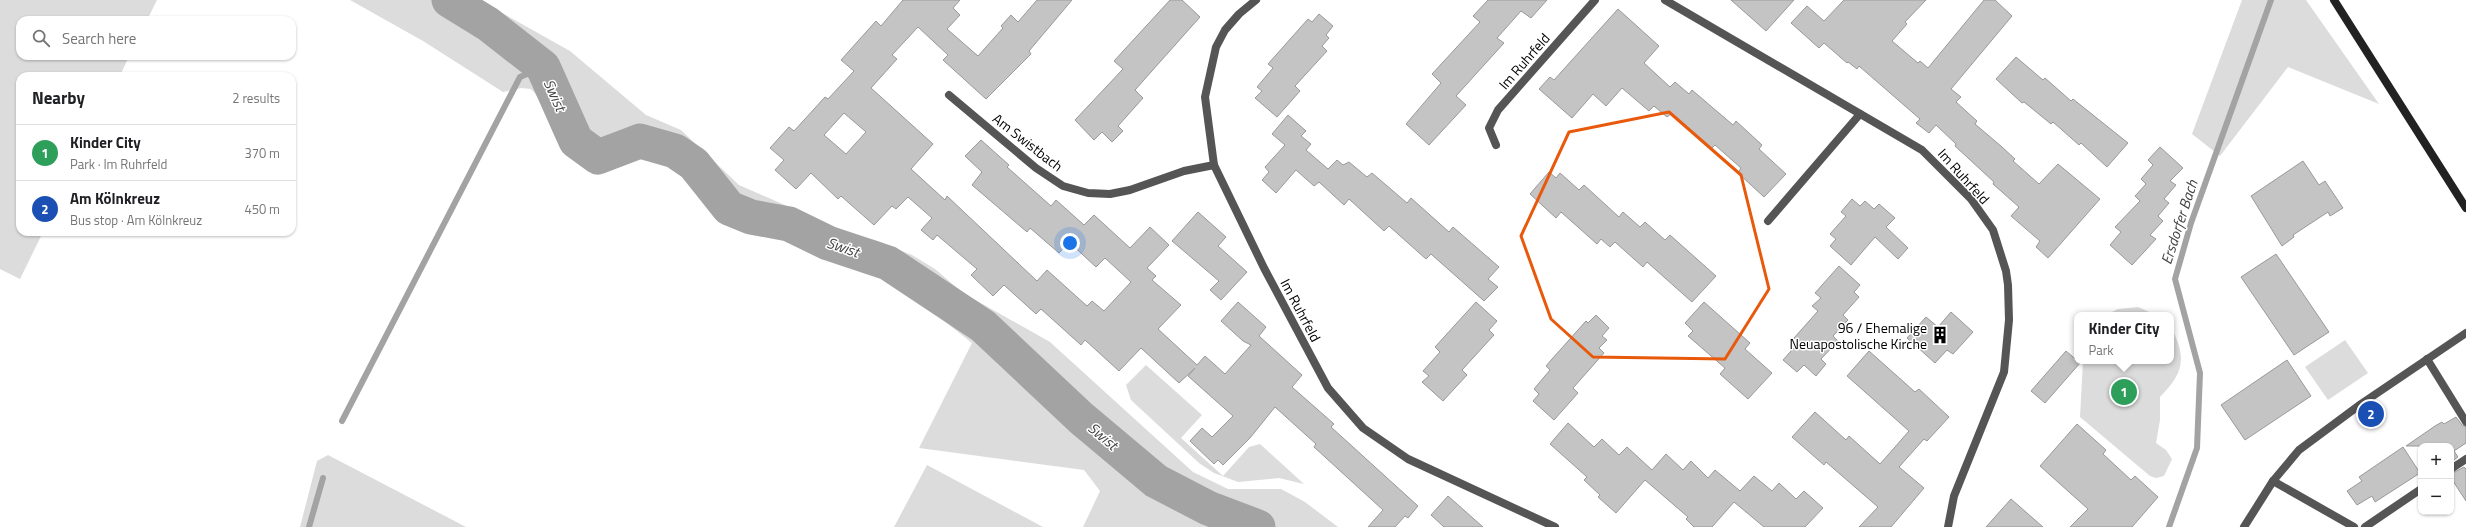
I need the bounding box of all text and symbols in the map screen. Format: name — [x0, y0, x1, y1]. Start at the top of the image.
search box — [16, 16, 296, 60]
icon: search — [30, 27, 52, 49]
text: Search here — [62, 27, 136, 50]
street label: Im Ruhrfeld — [1493, 28, 1555, 94]
water label: Swist — [538, 75, 573, 117]
text: Nearby — [32, 85, 85, 111]
text: 2 results — [232, 88, 280, 108]
street label: Am Swistbach — [989, 108, 1067, 176]
text: Kinder City — [70, 131, 141, 154]
text: 1 — [41, 143, 49, 163]
text: 370 m — [244, 143, 280, 163]
street label: Im Ruhrfeld — [1933, 143, 1995, 209]
text: Park · Im Ruhrfeld — [70, 154, 167, 174]
water label: Ersdorfer Bach — [2155, 176, 2204, 267]
text: Am Kölnkreuz — [70, 187, 160, 210]
text: 2 — [41, 199, 49, 219]
text: 450 m — [244, 199, 280, 219]
text: Bus stop · Am Kölnkreuz — [70, 210, 202, 230]
water label: Swist — [824, 231, 864, 264]
your location — [1060, 233, 1080, 253]
street label: Im Ruhrfeld — [1276, 275, 1326, 345]
popup — [2074, 312, 2174, 364]
place label: 96 / Ehemalige Neuapostolische Kirche — [1789, 317, 1927, 354]
text: Kinder City — [2089, 317, 2159, 340]
building icon: 96 / Ehemalige Neuapostolische Kirche — [1930, 325, 1950, 345]
text: Park — [2089, 340, 2113, 360]
pin: 1 — [2111, 377, 2137, 407]
pin: 2 — [2358, 399, 2384, 429]
water label: Swist — [1083, 417, 1125, 457]
map controls — [2418, 443, 2454, 515]
button: + — [2418, 443, 2454, 479]
button: − — [2418, 479, 2454, 515]

